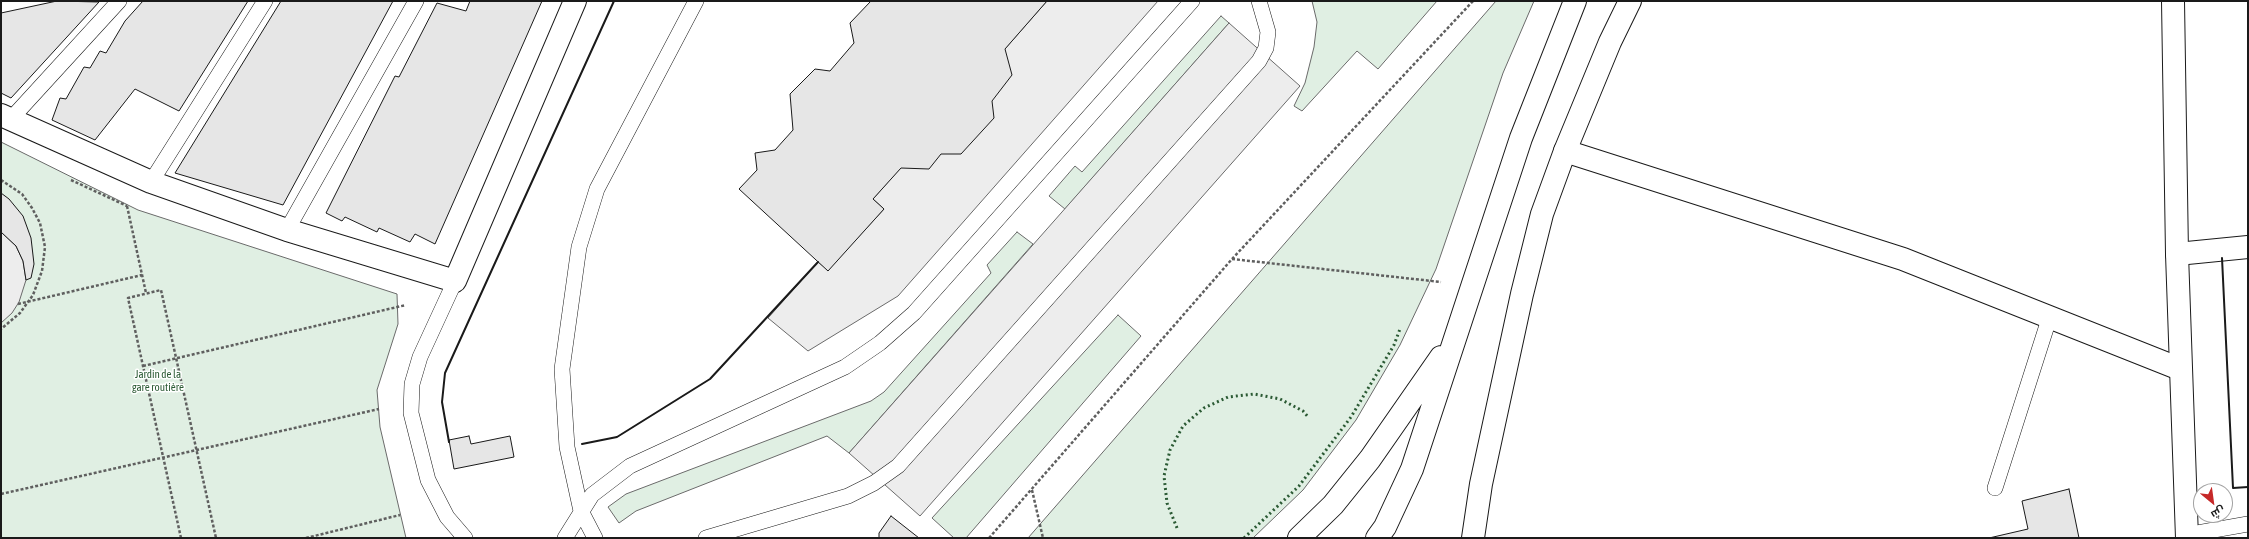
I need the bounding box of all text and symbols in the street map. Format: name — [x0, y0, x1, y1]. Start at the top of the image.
park label: Jardin de la gare routière — [132, 368, 184, 394]
north arrow — [2193, 483, 2233, 523]
text: ش — [2209, 504, 2227, 521]

